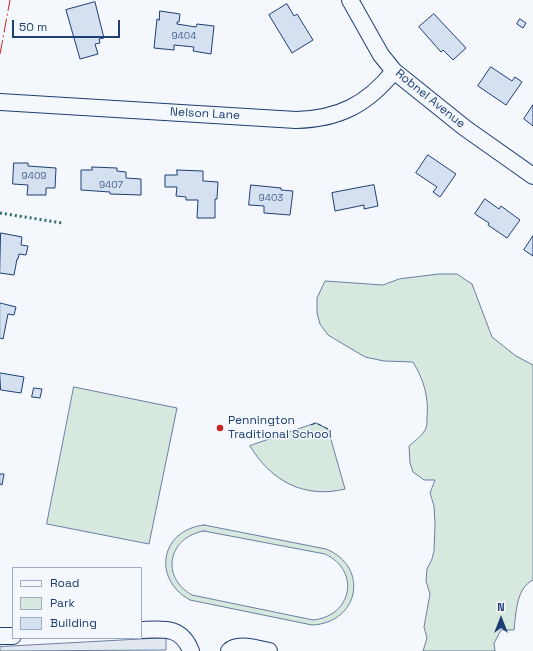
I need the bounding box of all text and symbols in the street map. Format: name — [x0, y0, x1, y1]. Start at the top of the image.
scale bar — [14, 12, 122, 38]
text: 50 m — [19, 19, 47, 35]
house number: 9404 — [171, 30, 197, 42]
street label: Robnel Avenue — [392, 66, 468, 132]
street label: Nelson Lane — [170, 105, 240, 123]
house number: 9409 — [22, 170, 46, 182]
house number: 9407 — [99, 179, 123, 191]
house number: 9403 — [259, 192, 283, 204]
place label: Pennington Traditional School — [228, 414, 332, 442]
marker: Pennington Traditional School — [215, 423, 225, 433]
legend — [12, 567, 142, 639]
text: Road — [50, 575, 79, 591]
text: Park — [50, 595, 75, 611]
north arrow — [481, 599, 521, 639]
text: N — [497, 600, 505, 614]
text: Building — [50, 615, 97, 631]

